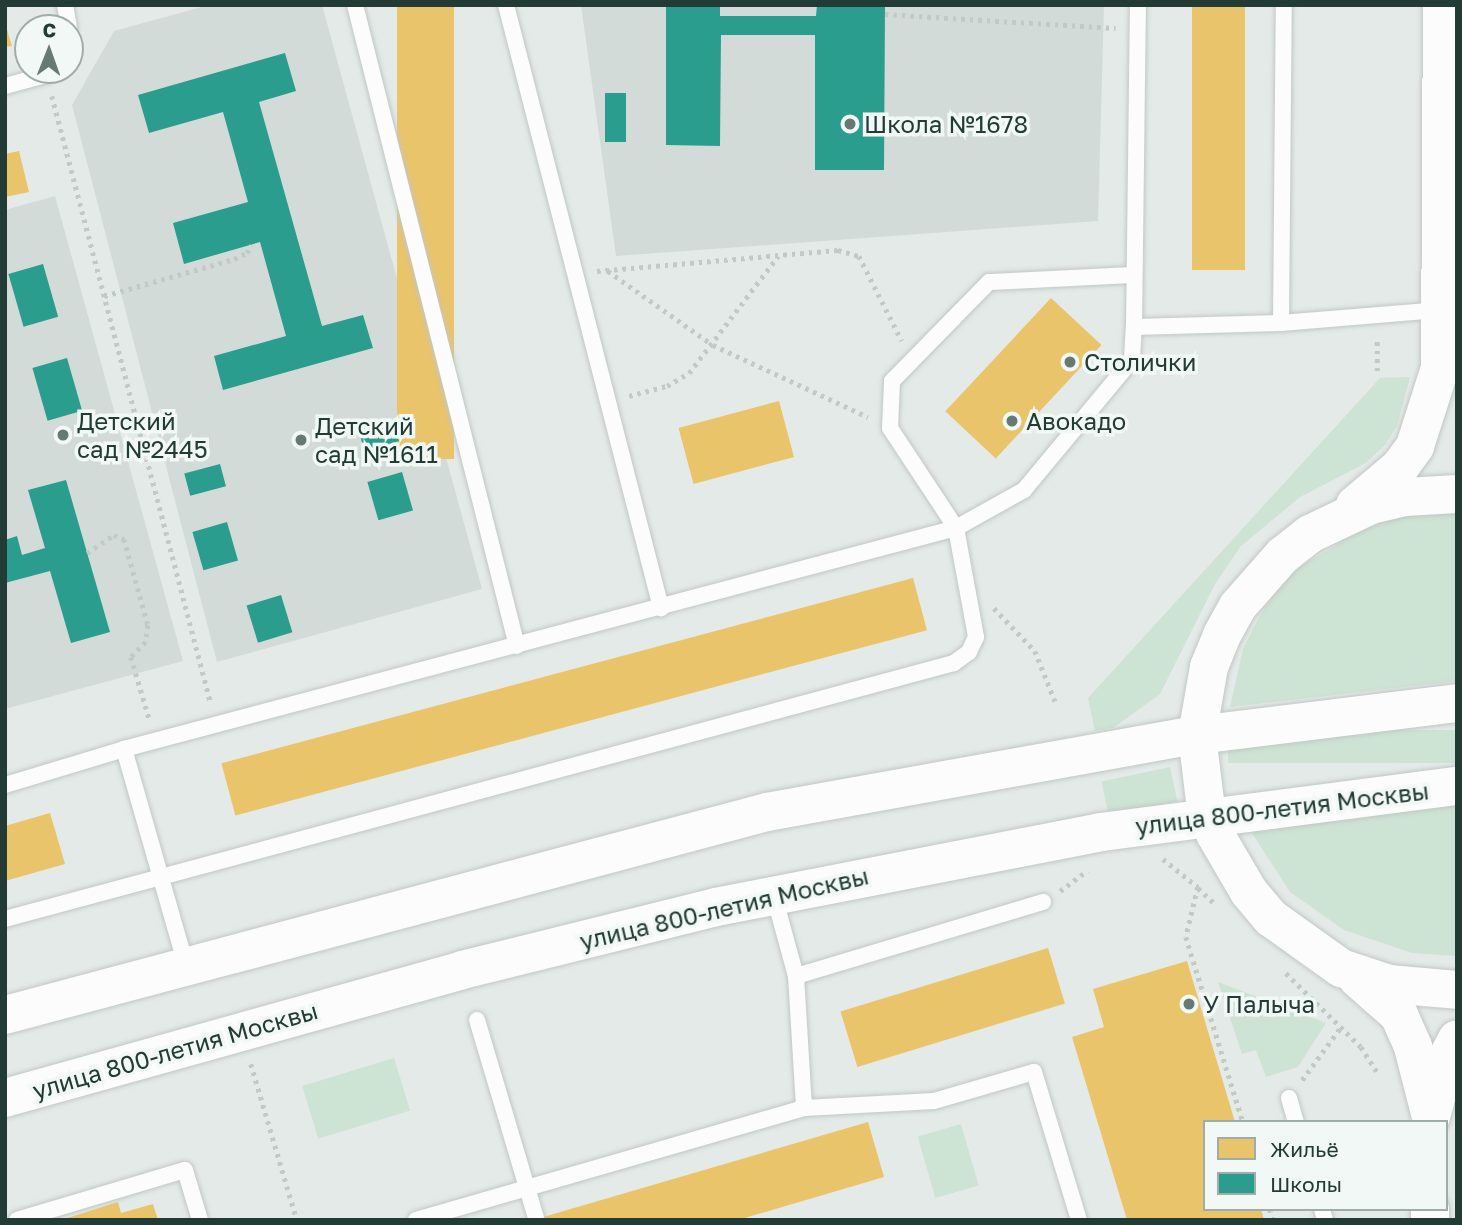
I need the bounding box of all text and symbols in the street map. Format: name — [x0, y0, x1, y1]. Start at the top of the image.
north arrow — [14, 14, 84, 84]
text: С — [42, 18, 56, 41]
place label: Школа №1678 — [864, 110, 1028, 138]
marker: Школа №1678 — [842, 116, 858, 132]
place label: Столички — [1084, 348, 1196, 376]
marker: Столички — [1062, 354, 1078, 370]
place label: Детский сад №2445 — [77, 407, 208, 463]
place label: Авокадо — [1026, 407, 1126, 435]
place label: Детский сад №1611 — [315, 412, 438, 468]
marker: Авокадо — [1004, 413, 1020, 429]
marker: Детский сад №2445 — [55, 427, 71, 443]
marker: Детский сад №1611 — [293, 432, 309, 448]
street label: улица 800-летия Москвы — [1134, 776, 1430, 840]
street label: улица 800-летия Москвы — [577, 861, 871, 955]
place label: У Палыча — [1203, 990, 1315, 1018]
street label: улица 800-летия Москвы — [29, 995, 321, 1105]
marker: У Палыча — [1181, 996, 1197, 1012]
legend — [1203, 1120, 1448, 1211]
text: Жильё — [1270, 1136, 1339, 1162]
text: Школы — [1270, 1171, 1342, 1197]

